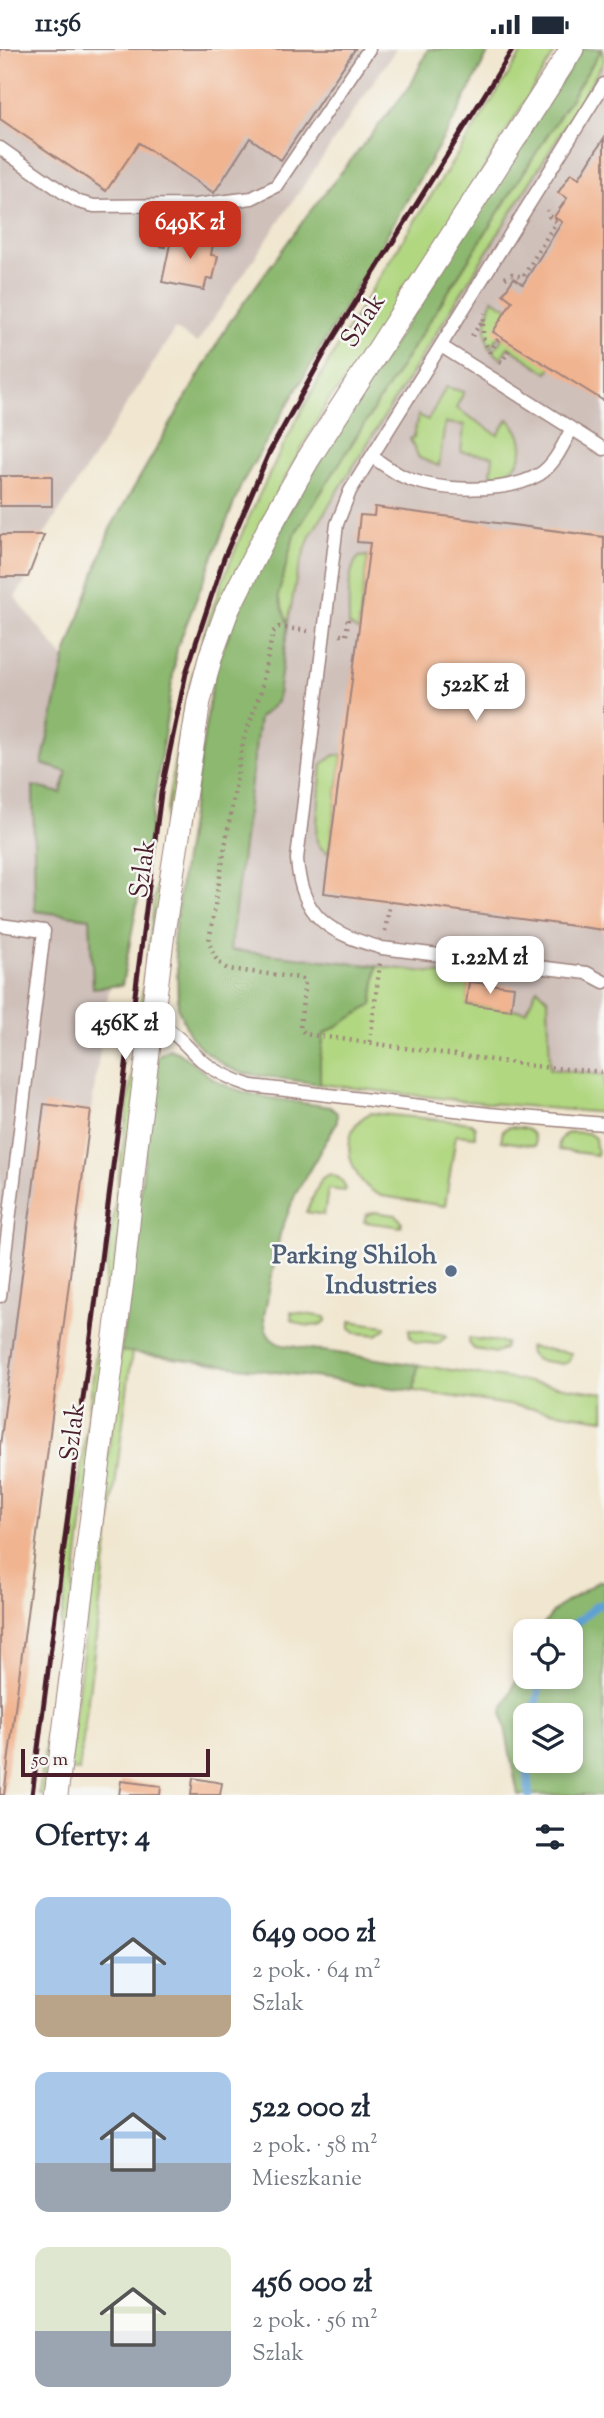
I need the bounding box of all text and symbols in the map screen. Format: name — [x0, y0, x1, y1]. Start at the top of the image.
text: 11:56 — [35, 6, 81, 43]
pin: 649K zł — [125, 201, 255, 261]
text: 649K zł — [155, 207, 225, 240]
street label: Szlak — [332, 286, 396, 356]
pin: 522K zł — [411, 663, 541, 723]
text: 522K zł — [443, 669, 509, 702]
street label: Szlak — [122, 837, 166, 901]
pin: 1.22M zł — [418, 937, 562, 996]
text: 1.22M zł — [452, 942, 528, 975]
pin: 456K zł — [60, 1003, 190, 1062]
text: 456K zł — [91, 1008, 159, 1041]
place label: Parking Shiloh Industries — [272, 1238, 438, 1305]
marker: Parking Shiloh Industries — [443, 1263, 459, 1279]
street label: Szlak — [52, 1401, 96, 1463]
map controls — [513, 1619, 583, 1773]
button: locate — [513, 1619, 583, 1689]
button: layers — [513, 1703, 583, 1773]
scale bar — [21, 1746, 210, 1778]
text: 50 m — [32, 1747, 68, 1774]
text: Oferty: 4 — [35, 1816, 150, 1859]
icon: filters — [531, 1818, 569, 1856]
text: 649 000 zł — [252, 1912, 376, 1955]
icon: home — [91, 1925, 175, 2009]
text: 2 pok. · 64 m² — [252, 1955, 381, 1988]
text: Szlak — [252, 1988, 304, 2021]
text: 522 000 zł — [252, 2087, 370, 2130]
icon: home — [91, 2100, 175, 2184]
text: 2 pok. · 58 m² — [252, 2130, 378, 2163]
text: Mieszkanie — [252, 2163, 362, 2196]
text: 456 000 zł — [252, 2262, 372, 2305]
icon: home — [91, 2275, 175, 2359]
text: 2 pok. · 56 m² — [252, 2305, 378, 2338]
text: Szlak — [252, 2338, 304, 2371]

